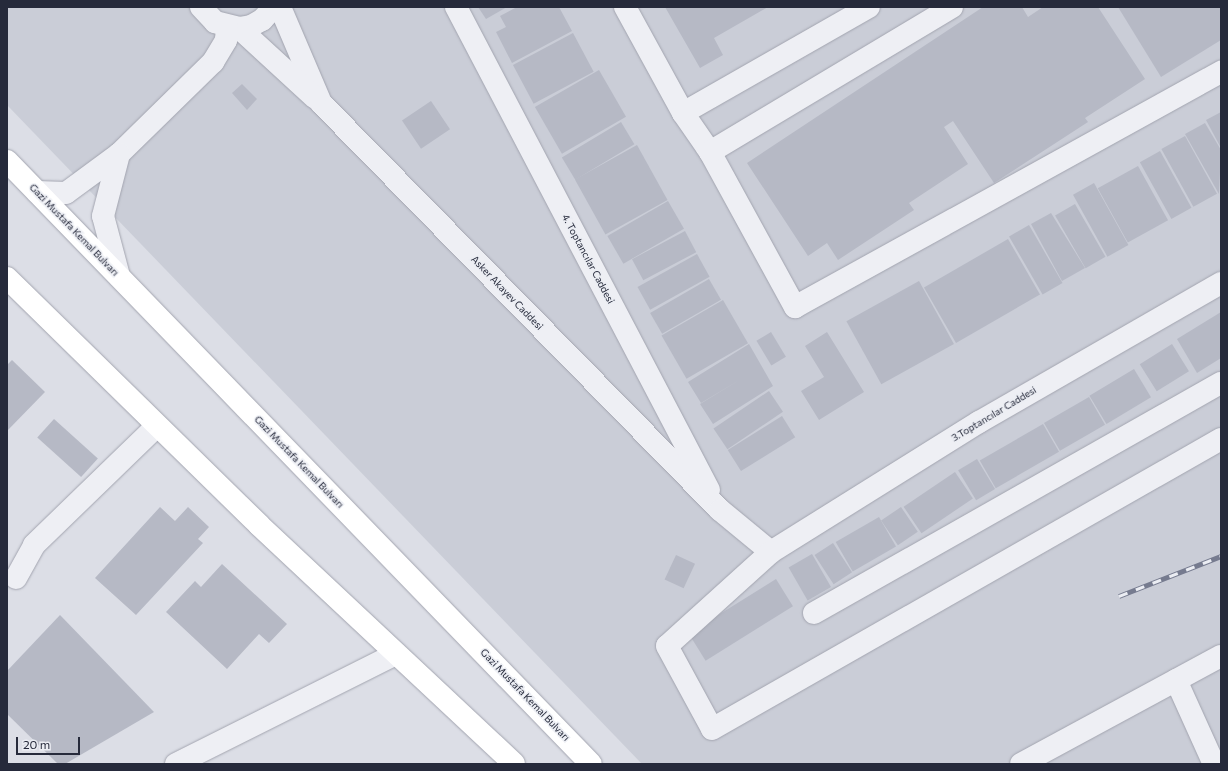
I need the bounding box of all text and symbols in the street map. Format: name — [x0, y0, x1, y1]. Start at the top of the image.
street label: Gazi Mustafa Kemal Bulvarı — [27, 181, 121, 279]
street label: 4. Toptancılar Caddesi — [559, 212, 617, 306]
street label: Asker Akayev Caddesi — [468, 253, 546, 333]
street label: 3.Toptancılar Caddesi — [949, 384, 1039, 444]
street label: Gazi Mustafa Kemal Bulvarı — [252, 413, 346, 511]
street label: Gazi Mustafa Kemal Bulvarı — [478, 646, 572, 744]
scale bar — [18, 729, 82, 755]
text: 20 m — [23, 737, 50, 751]

